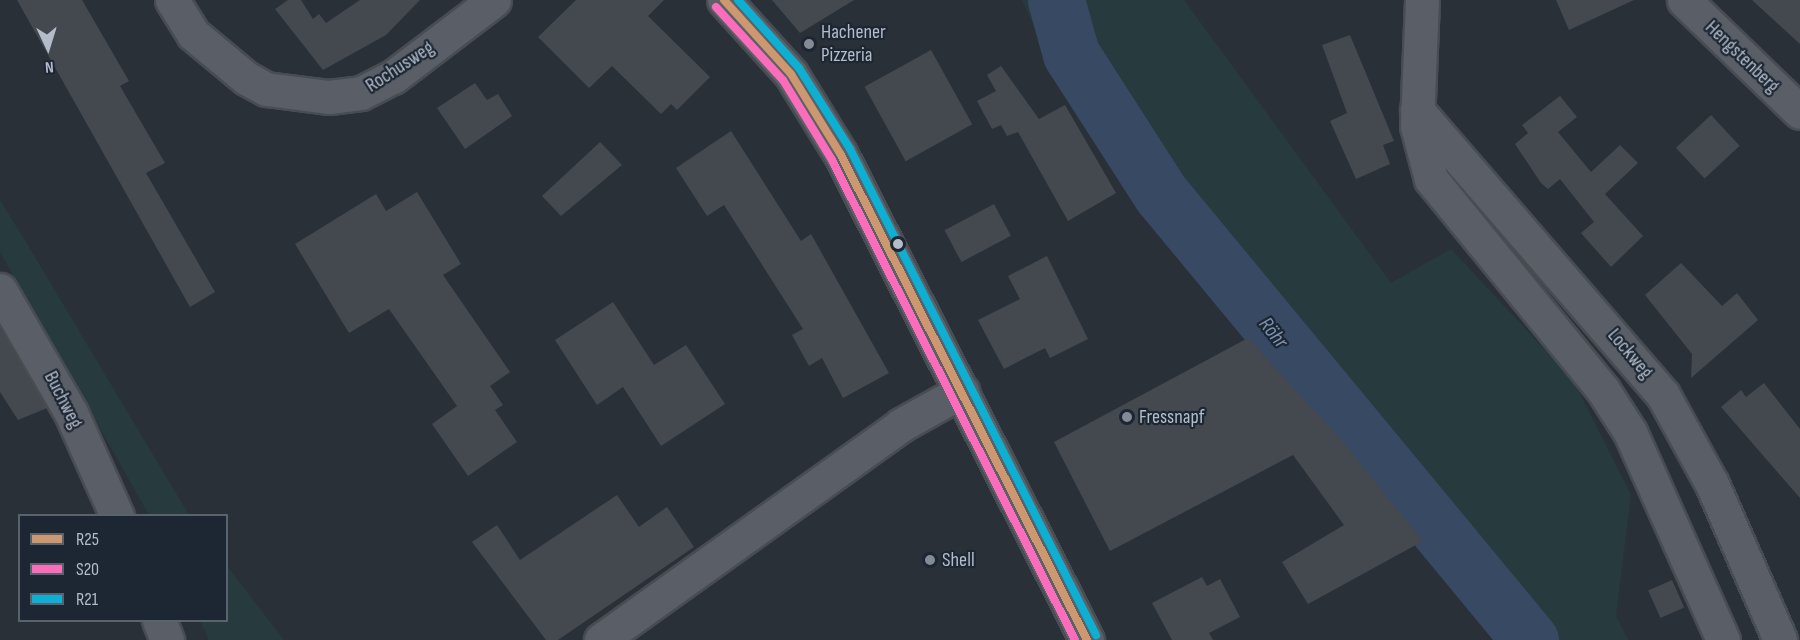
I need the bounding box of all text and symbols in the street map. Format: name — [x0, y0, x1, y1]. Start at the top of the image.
street label: Hengstenberg — [1700, 16, 1784, 98]
north arrow — [18, 18, 78, 78]
place label: Hachener Pizzeria — [821, 20, 886, 67]
street label: Rochusweg — [361, 36, 439, 98]
marker: Hachener Pizzeria — [802, 37, 816, 51]
text: N — [44, 57, 54, 76]
unlabelled marker — [892, 238, 904, 250]
water label: Röhr — [1253, 312, 1293, 354]
street label: Lockweg — [1602, 324, 1658, 384]
street label: Buchweg — [38, 367, 88, 433]
place label: Fressnapf — [1139, 405, 1204, 429]
marker: Fressnapf — [1120, 410, 1134, 424]
legend — [18, 514, 228, 622]
text: R25 — [76, 529, 99, 550]
place label: Shell — [942, 548, 975, 572]
marker: Shell — [923, 553, 937, 567]
text: S20 — [76, 559, 99, 580]
text: R21 — [76, 589, 98, 610]

